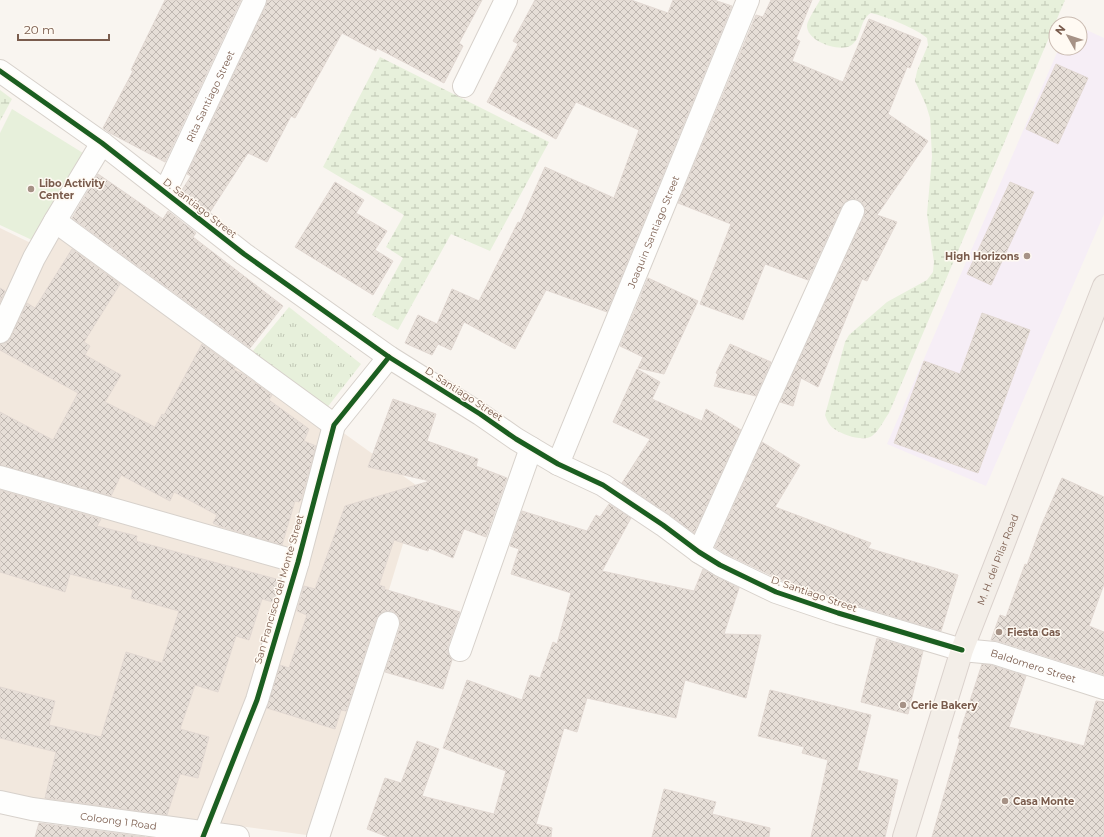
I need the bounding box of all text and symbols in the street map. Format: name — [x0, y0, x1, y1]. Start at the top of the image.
scale bar — [18, 16, 109, 42]
north arrow — [1048, 16, 1088, 56]
text: 20 m — [24, 22, 55, 37]
text: N — [1052, 22, 1068, 38]
street label: Rita Santiago Street — [183, 48, 237, 144]
street label: Joaquin Santiago Street — [624, 174, 682, 291]
street label: D. Santiago Street — [160, 175, 240, 241]
place label: Libo Activity Center — [39, 177, 105, 202]
marker: Libo Activity Center — [26, 184, 36, 194]
place label: High Horizons — [945, 250, 1020, 263]
marker: High Horizons — [1022, 251, 1032, 261]
street label: D. Santiago Street — [423, 364, 505, 424]
street label: M. H. del Pilar Road — [974, 512, 1021, 607]
street label: San Francisco del Monte Street — [251, 513, 307, 665]
street label: D. Santiago Street — [769, 573, 859, 615]
place label: Fiesta Gas — [1007, 626, 1061, 639]
marker: Fiesta Gas — [994, 627, 1004, 637]
street label: Baldomero Street — [989, 646, 1078, 685]
place label: Cerie Bakery — [911, 699, 979, 712]
marker: Cerie Bakery — [898, 700, 908, 710]
place label: Casa Monte — [1013, 795, 1074, 808]
marker: Casa Monte — [1000, 796, 1010, 806]
street label: Coloong 1 Road — [79, 809, 158, 832]

